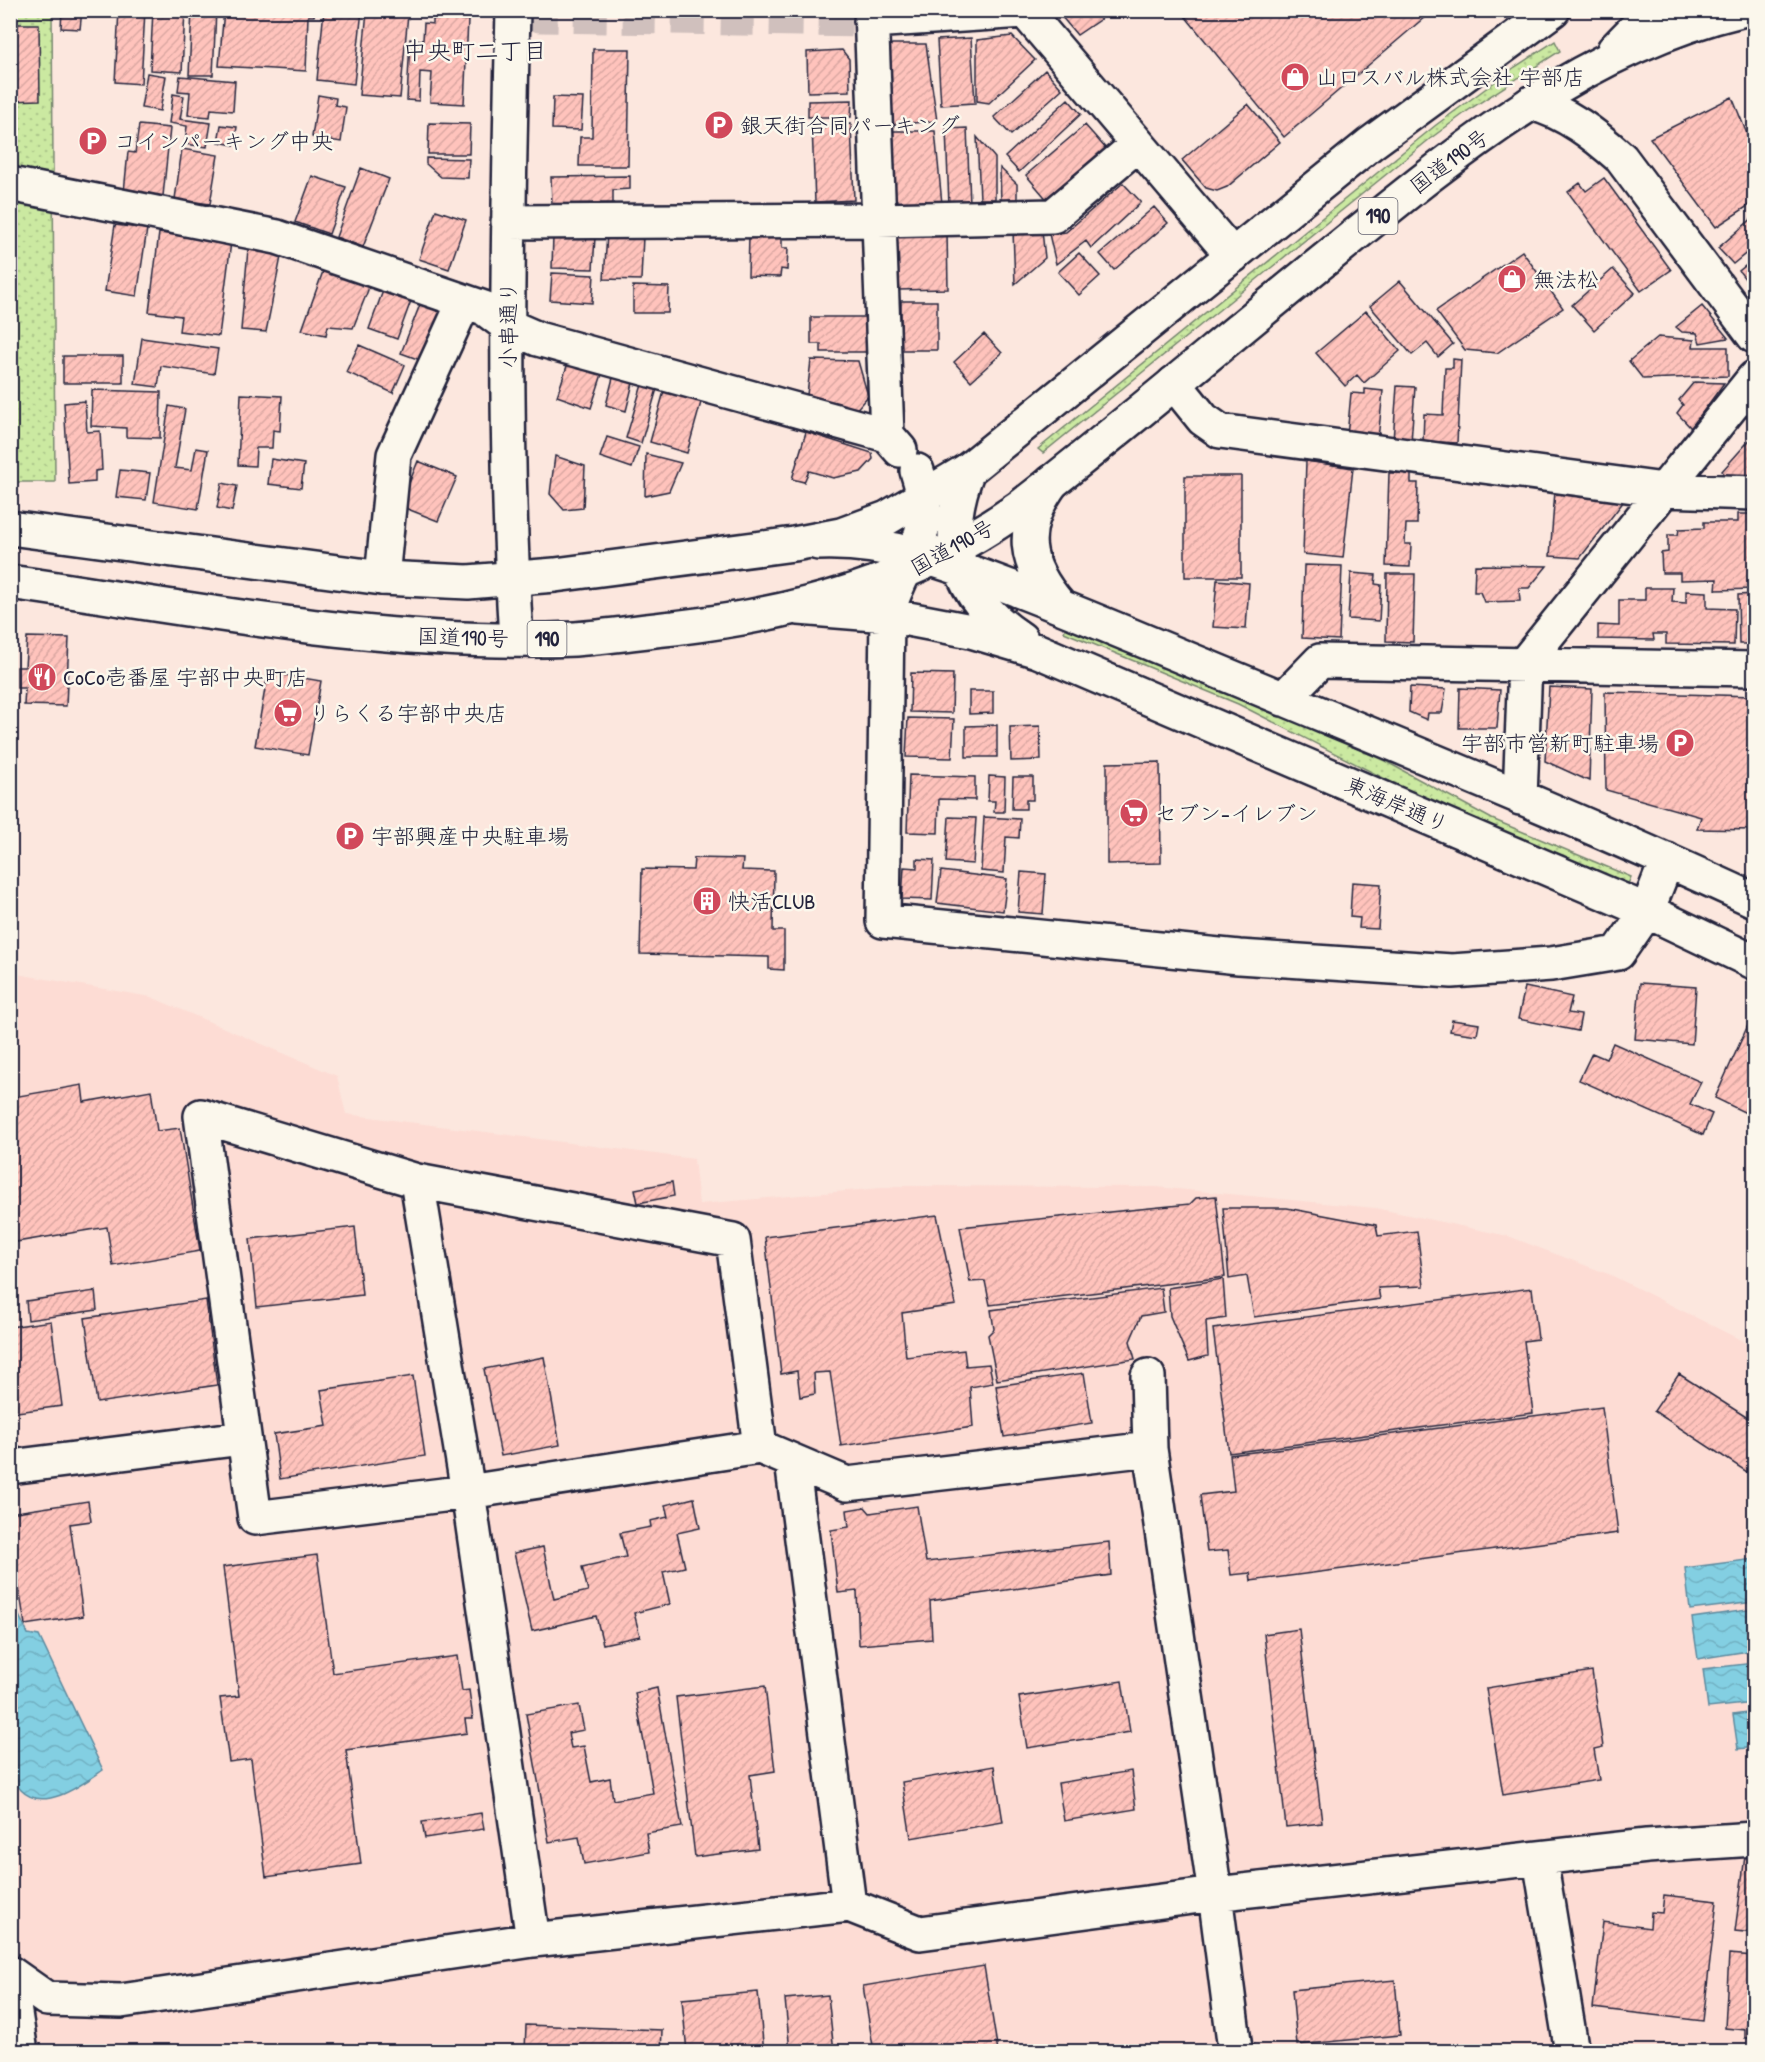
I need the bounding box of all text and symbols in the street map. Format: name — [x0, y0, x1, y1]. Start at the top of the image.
district label: 中央町二丁目 — [403, 34, 547, 66]
shop icon: 山口スバル株式会社 宇部店 — [1279, 61, 1311, 93]
place label: 山口スバル株式会社 宇部店 — [1316, 62, 1585, 92]
parking icon: 銀天街合同パーキング — [703, 109, 735, 141]
place label: 銀天街合同パーキング — [740, 110, 960, 140]
street label: 国道190号 — [1403, 121, 1495, 201]
parking icon: コインパーキング中央 — [77, 125, 109, 157]
place label: コインパーキング中央 — [114, 126, 333, 156]
road number: 190 — [1358, 198, 1398, 234]
shop icon: 無法松 — [1496, 263, 1528, 295]
place label: 無法松 — [1533, 264, 1599, 294]
street label: 小串通り — [493, 281, 523, 369]
street label: 国道190号 — [905, 512, 999, 582]
street label: 国道190号 — [417, 620, 509, 654]
road number: 190 — [528, 621, 566, 657]
restaurant icon: CoCo壱番屋 宇部中央町店 — [26, 661, 58, 693]
place label: CoCo壱番屋 宇部中央町店 — [63, 662, 308, 692]
supermarket icon: りらくる宇部中央店 — [272, 697, 304, 729]
place label: りらくる宇部中央店 — [309, 698, 507, 728]
parking icon: 宇部市営新町駐車場 — [1664, 727, 1696, 759]
place label: 宇部市営新町駐車場 — [1461, 728, 1659, 758]
street label: 東海岸通り — [1341, 769, 1453, 839]
supermarket icon: セブン-イレブン — [1118, 797, 1150, 829]
place label: セブン-イレブン — [1155, 798, 1318, 828]
parking icon: 宇部興産中央駐車場 — [334, 820, 366, 852]
place label: 宇部興産中央駐車場 — [371, 821, 569, 851]
building icon: 快活CLUB — [691, 885, 723, 917]
place label: 快活CLUB — [728, 886, 816, 916]

